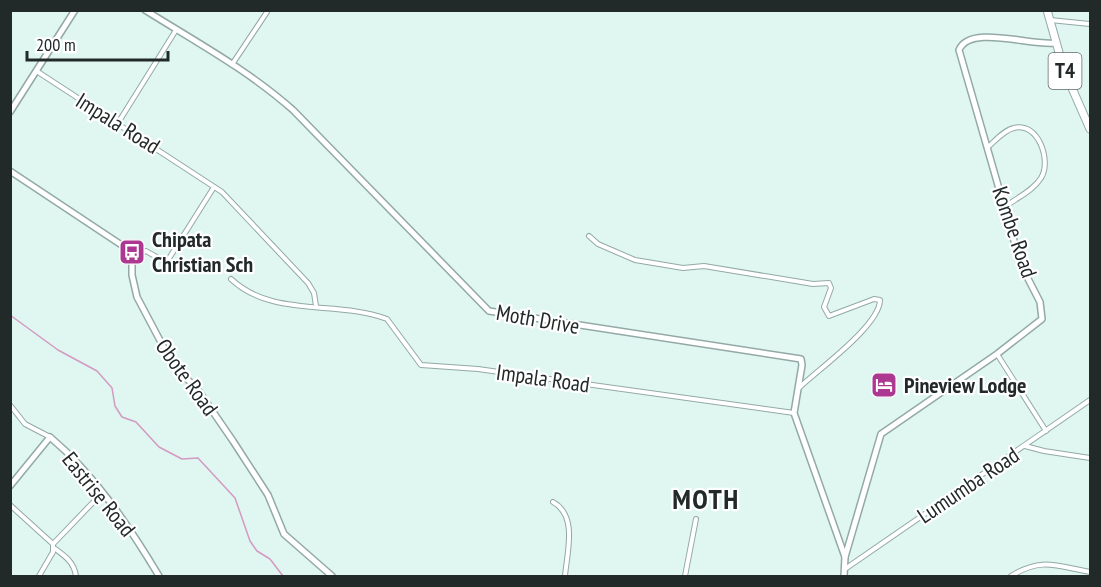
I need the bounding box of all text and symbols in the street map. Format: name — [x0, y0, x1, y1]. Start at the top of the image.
scale bar — [27, 24, 168, 62]
text: 200 m — [36, 33, 76, 56]
road number: T4 — [1048, 53, 1082, 89]
street label: Impala Road — [71, 86, 165, 160]
street label: Kombe Road — [986, 183, 1044, 281]
place label: Chipata Christian Sch — [152, 225, 253, 278]
bus stop icon: Chipata Christian Sch — [117, 237, 147, 267]
street label: Moth Drive — [494, 298, 582, 340]
street label: Obote Road — [150, 333, 224, 421]
street label: Impala Road — [495, 358, 591, 398]
hotel icon: Pineview Lodge — [869, 370, 899, 400]
place label: Pineview Lodge — [904, 371, 1026, 399]
street label: Lumumba Road — [912, 441, 1024, 529]
street label: Eastrise Road — [56, 446, 142, 542]
district label: MOTH — [672, 480, 740, 517]

